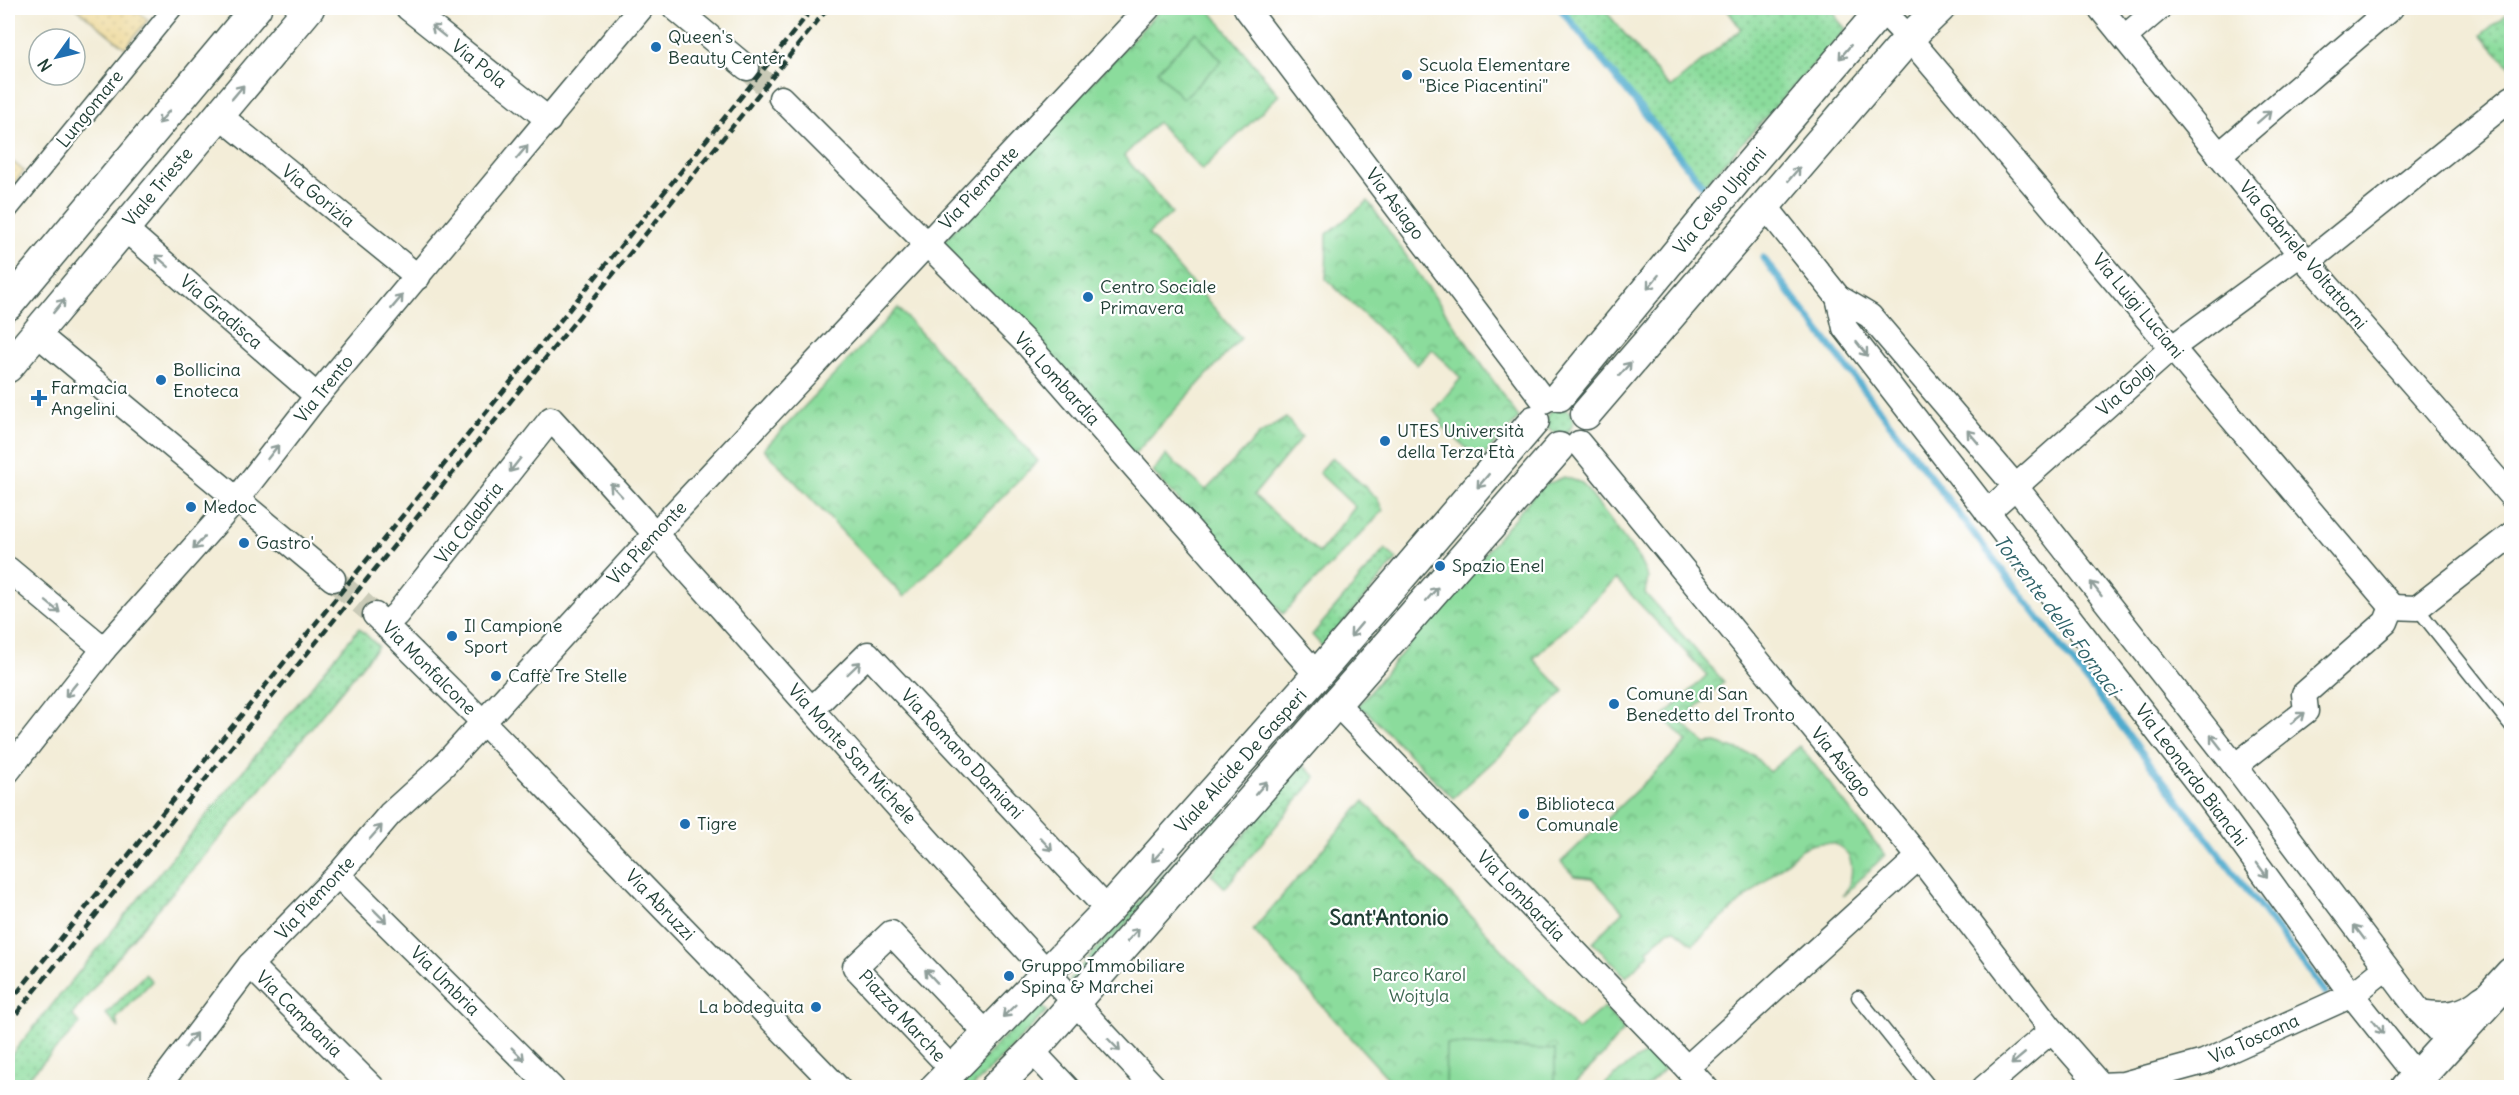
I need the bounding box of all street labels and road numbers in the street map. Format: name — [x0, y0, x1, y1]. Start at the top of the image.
street label: Via Pola — [447, 34, 512, 93]
street label: Lungomare — [51, 65, 128, 152]
street label: Via Piemonte — [934, 141, 1023, 234]
street label: Viale Trieste — [118, 142, 197, 231]
street label: Via Celso Ulpiani — [1668, 142, 1771, 259]
street label: Via Gorizia — [277, 159, 359, 232]
street label: Via Asiago — [1361, 163, 1430, 244]
street label: Via Gabriele Voltattorni — [2234, 176, 2372, 334]
street label: Via Luigi Luciani — [2088, 248, 2189, 363]
street label: Via Gradisca — [175, 269, 267, 354]
street label: Via Lombardia — [1009, 327, 1105, 430]
street label: Via Trento — [289, 350, 358, 427]
street label: Via Golgi — [2092, 356, 2160, 421]
street label: Via Calabria — [429, 477, 508, 568]
street label: Via Piemonte — [602, 496, 691, 589]
street label: Via Monfalcone — [377, 616, 481, 720]
street label: Via Monte San Michele — [783, 679, 921, 829]
street label: Via Romano Damiani — [896, 684, 1029, 824]
street label: Viale Alcide De Gasperi — [1170, 684, 1312, 838]
street label: Via Leonardo Bianchi — [2131, 699, 2252, 850]
street label: Via Asiago — [1806, 722, 1877, 802]
street label: Via Lombardia — [1472, 845, 1570, 946]
street label: Via Piemonte — [270, 851, 359, 944]
street label: Via Abruzzi — [621, 864, 700, 945]
street label: Via Umbria — [406, 941, 485, 1020]
street label: Piazza Marche — [854, 965, 951, 1067]
street label: Via Campania — [251, 966, 347, 1062]
street label: Via Toscana — [2205, 1008, 2303, 1069]

